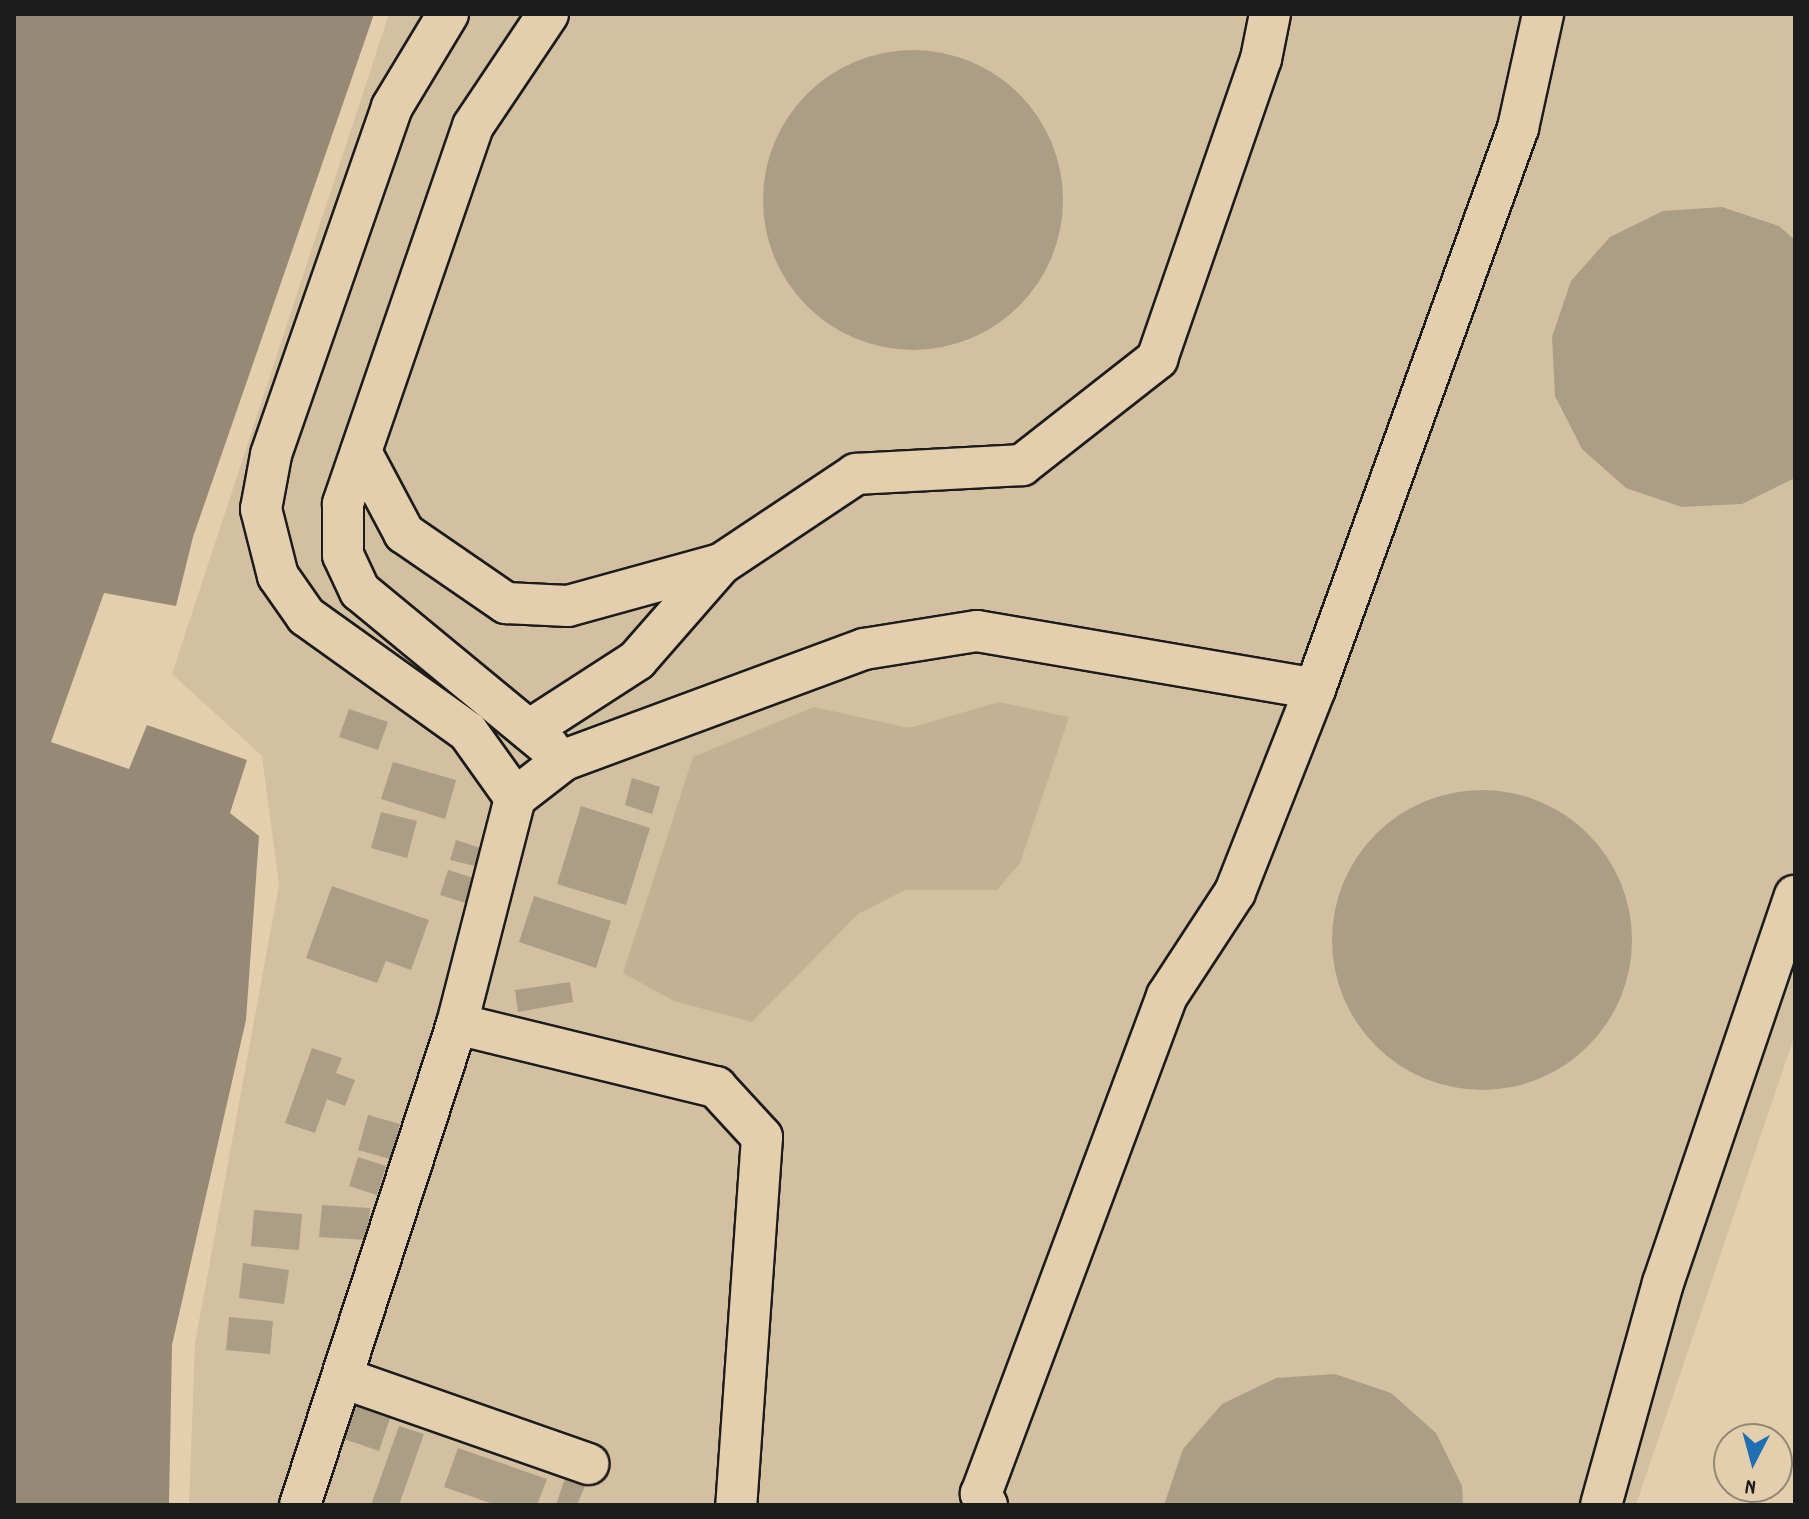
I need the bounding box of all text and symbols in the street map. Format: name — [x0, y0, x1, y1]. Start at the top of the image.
north arrow — [1713, 1423, 1793, 1503]
text: N — [1744, 1469, 1758, 1501]

